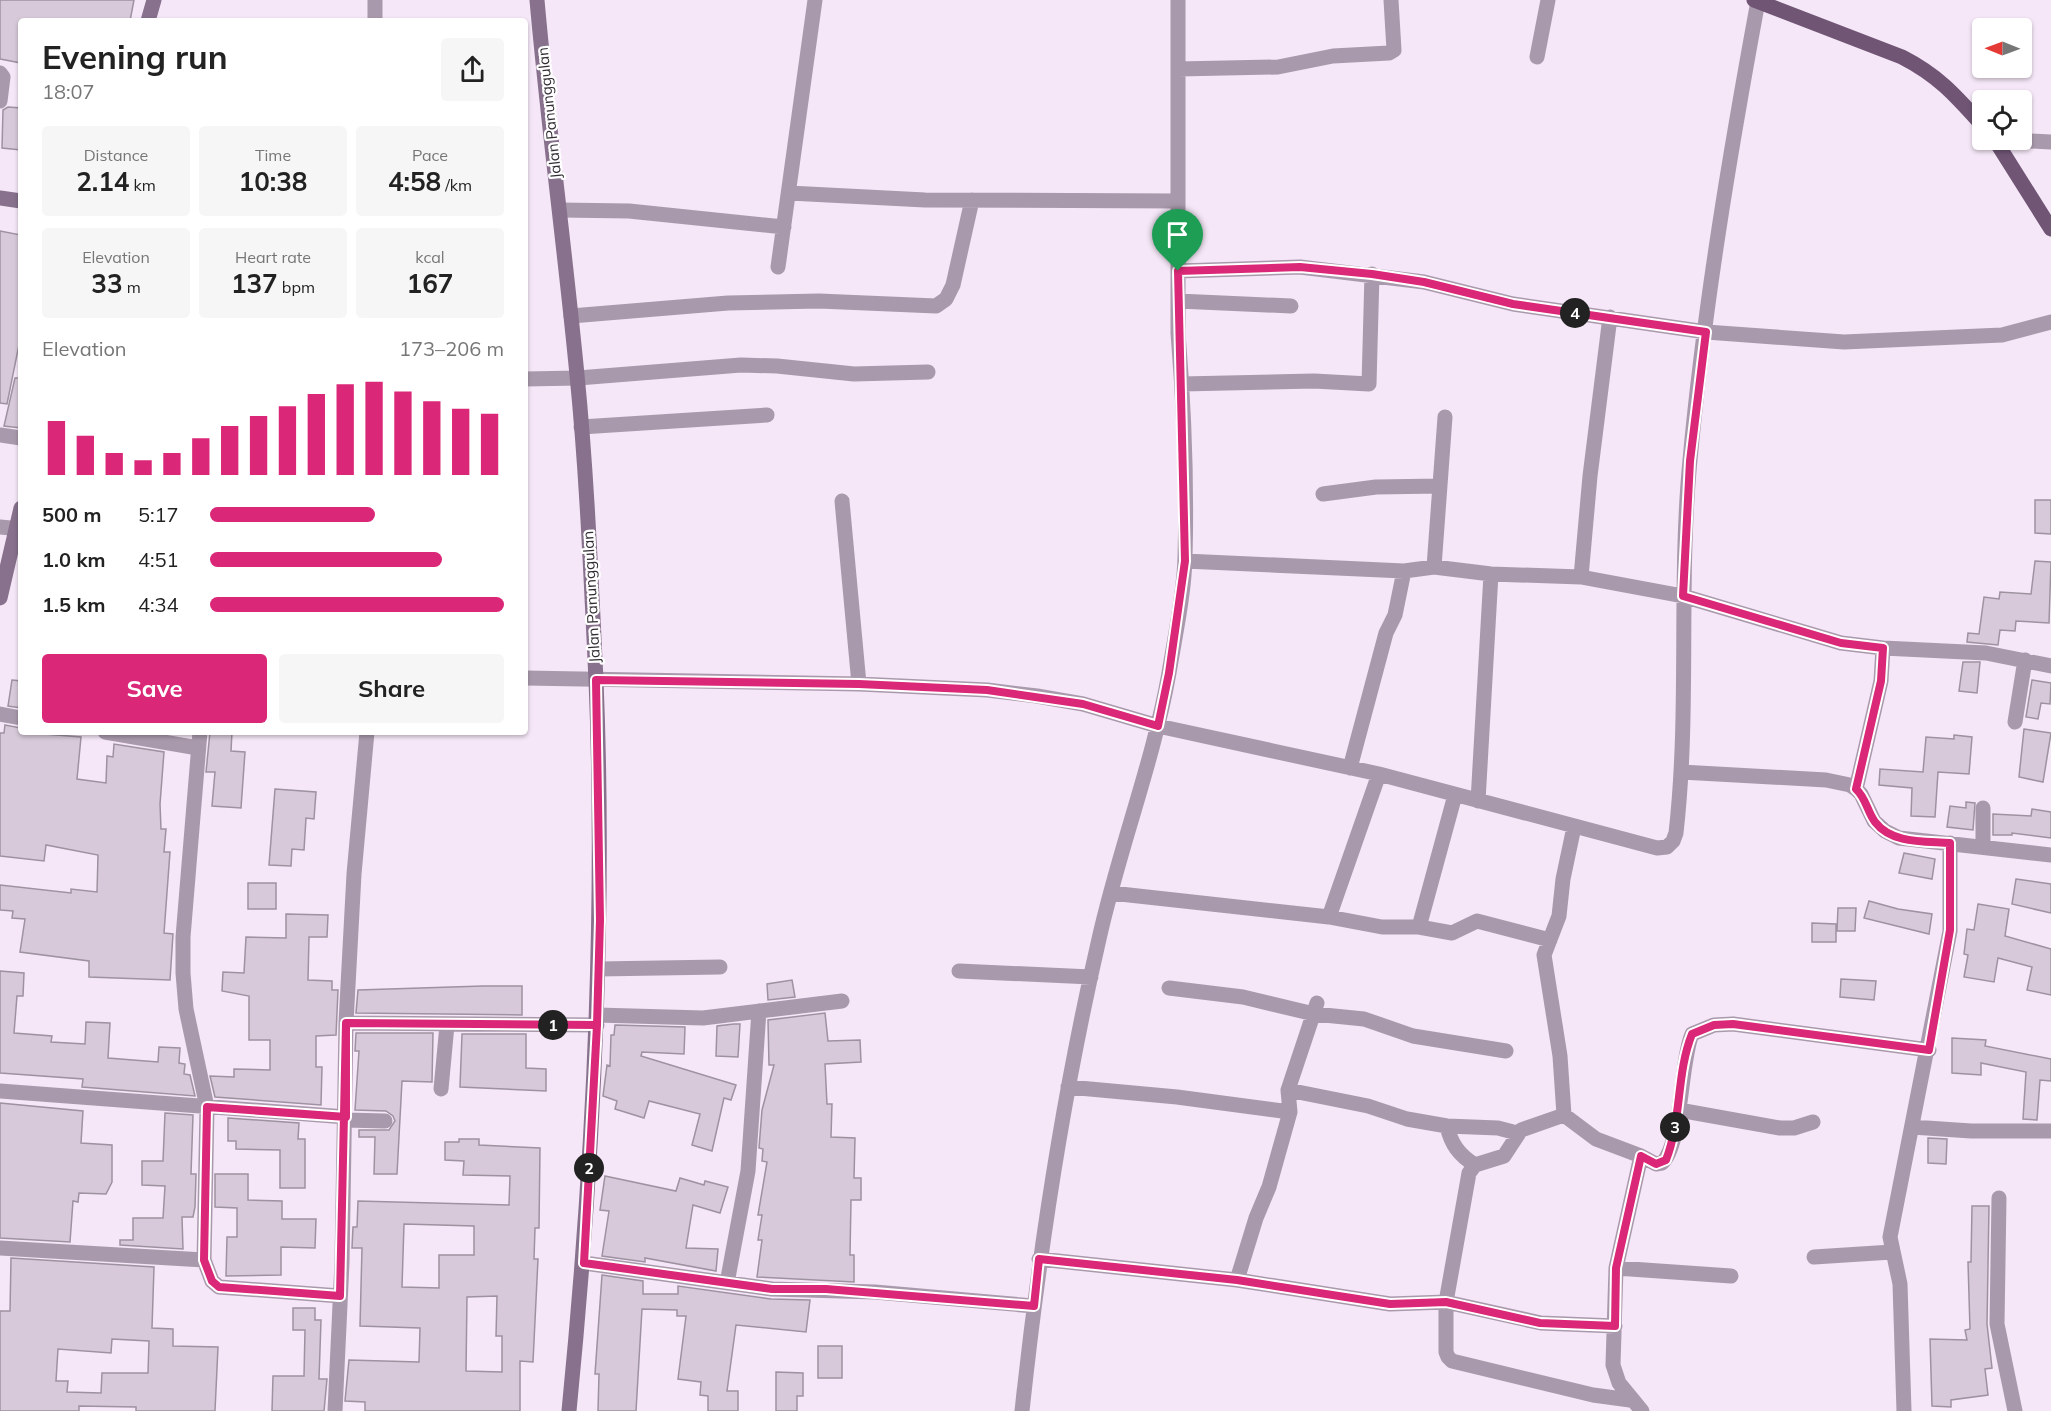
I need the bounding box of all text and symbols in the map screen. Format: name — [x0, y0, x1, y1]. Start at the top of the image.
north arrow — [1972, 18, 2032, 78]
map controls — [1972, 18, 2032, 150]
text: Evening run — [42, 36, 228, 77]
button: share — [441, 38, 504, 101]
street label: Jalan Panunggulan — [533, 46, 565, 180]
text: 18:07 — [42, 79, 95, 104]
button: locate — [1972, 90, 2032, 150]
text: Distance — [84, 145, 148, 165]
text: Time — [255, 145, 291, 165]
text: Pace — [412, 145, 448, 165]
text: 2.14 — [76, 165, 129, 198]
text: 10:38 — [239, 165, 307, 198]
text: 4:58 — [388, 165, 441, 198]
text: km — [129, 175, 156, 195]
text: /km — [441, 175, 472, 195]
pin — [1152, 209, 1203, 271]
icon: arrive — [1161, 218, 1194, 251]
text: Elevation — [82, 247, 150, 267]
text: Heart rate — [235, 247, 311, 267]
text: kcal — [415, 247, 445, 267]
text: 33 — [91, 267, 122, 300]
text: 137 — [231, 267, 278, 300]
text: 167 — [407, 267, 453, 300]
text: m — [122, 277, 141, 297]
text: bpm — [278, 277, 315, 297]
pin: 4 — [1560, 298, 1590, 328]
text: 4 — [1570, 303, 1580, 323]
text: Elevation — [42, 336, 127, 361]
text: 173–206 m — [399, 336, 504, 361]
text: 500 m — [42, 502, 101, 527]
text: 5:17 — [138, 502, 179, 527]
street label: Jalan Panunggulan — [578, 531, 604, 663]
text: 1.0 km — [42, 547, 105, 572]
text: 4:51 — [138, 547, 179, 572]
text: 1.5 km — [42, 592, 105, 617]
text: 4:34 — [138, 592, 179, 617]
button: Save — [42, 654, 267, 723]
button: Share — [279, 654, 504, 723]
pin: 1 — [538, 1010, 568, 1040]
text: 1 — [548, 1015, 558, 1035]
pin: 3 — [1660, 1112, 1690, 1142]
text: 3 — [1670, 1117, 1680, 1137]
pin: 2 — [574, 1153, 604, 1183]
text: 2 — [584, 1158, 594, 1178]

